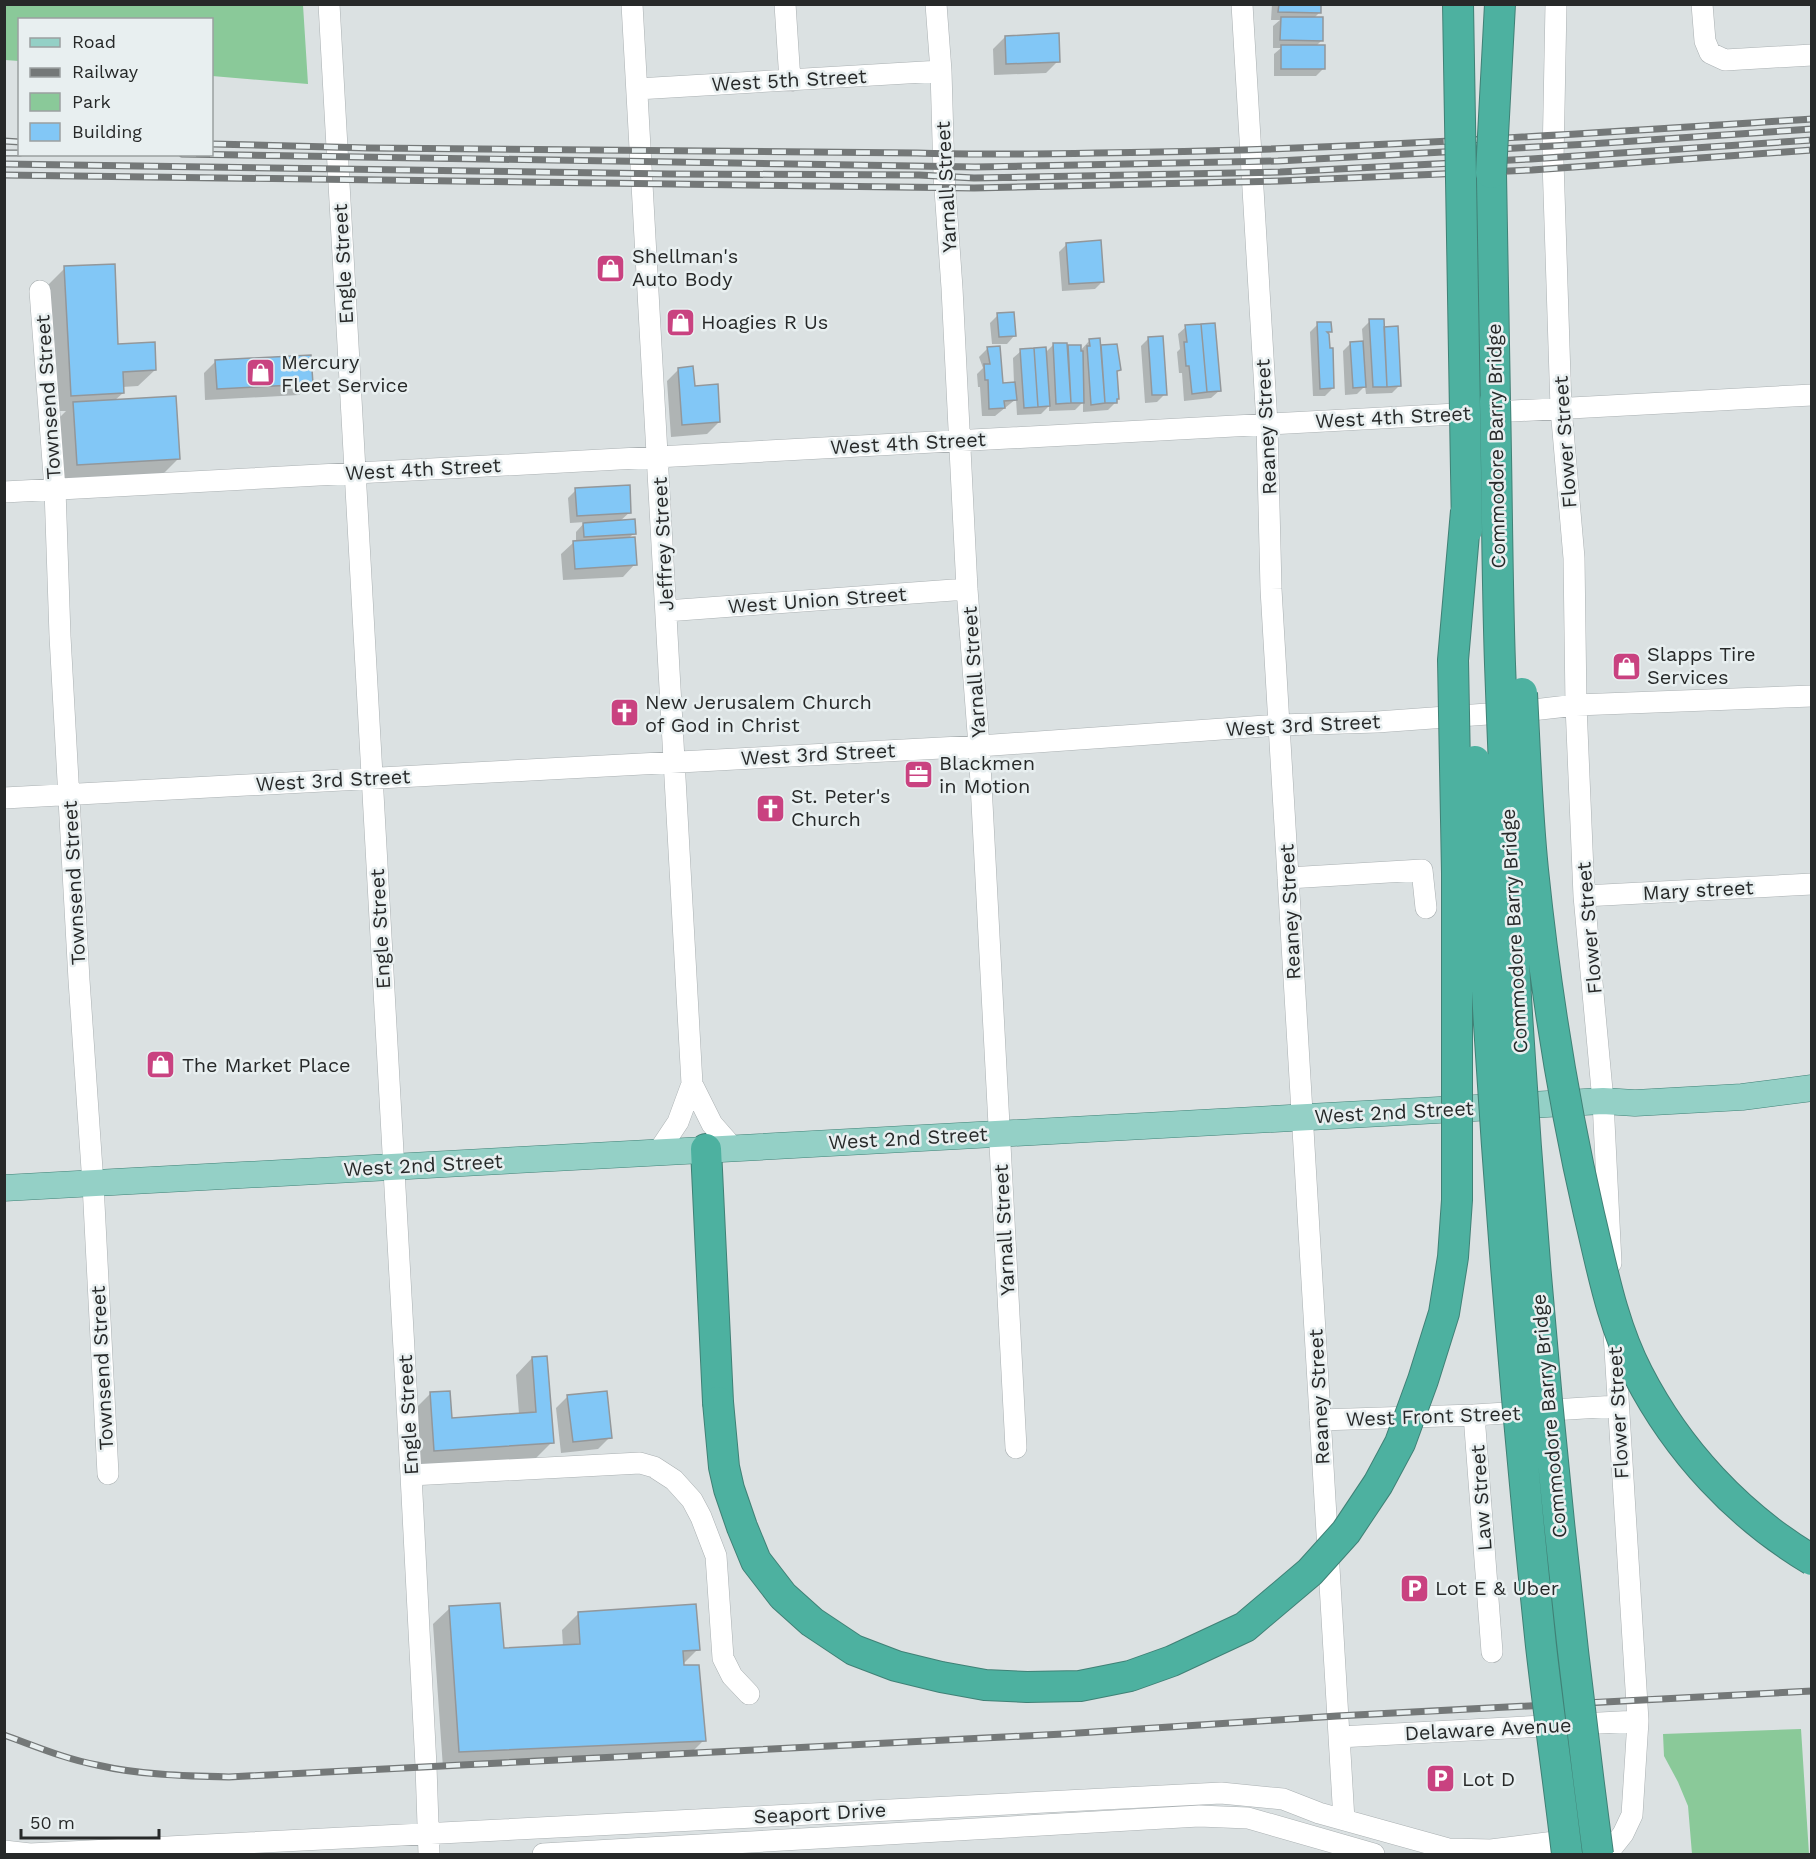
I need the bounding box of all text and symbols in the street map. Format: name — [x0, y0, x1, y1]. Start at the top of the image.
legend — [18, 18, 213, 156]
text: Road — [72, 31, 116, 52]
text: Railway — [72, 61, 139, 82]
street label: West 5th Street — [711, 64, 868, 96]
text: Park — [72, 91, 111, 112]
street label: Yarnall Street — [931, 120, 961, 253]
text: Building — [72, 121, 142, 142]
street label: Engle Street — [328, 203, 358, 325]
place label: Shellman's Auto Body — [632, 244, 738, 291]
shop icon: Shellman's Auto Body — [595, 252, 627, 284]
shop icon: Hoagies R Us — [664, 306, 696, 338]
place label: Hoagies R Us — [701, 310, 828, 334]
street label: Townsend Street — [30, 313, 66, 480]
street label: Commodore Barry Bridge — [1482, 323, 1510, 569]
place label: Mercury Fleet Service — [281, 350, 408, 397]
shop icon: Mercury Fleet Service — [244, 357, 276, 389]
street label: Reaney Street — [1250, 358, 1282, 496]
street label: Flower Street — [1548, 374, 1582, 509]
street label: West 4th Street — [1315, 401, 1472, 433]
street label: West 4th Street — [830, 427, 987, 459]
street label: West 4th Street — [345, 453, 502, 485]
street label: Jeffrey Street — [647, 476, 678, 612]
street label: West Union Street — [727, 582, 908, 618]
street label: Yarnall Street — [957, 605, 991, 738]
place label: Slapps Tire Services — [1647, 642, 1756, 689]
shop icon: Slapps Tire Services — [1610, 650, 1642, 682]
place label: New Jerusalem Church of God in Christ — [645, 690, 872, 737]
church icon: New Jerusalem Church of God in Christ — [608, 697, 640, 729]
street label: West 3rd Street — [1225, 709, 1382, 741]
street label: West 3rd Street — [740, 738, 897, 770]
place label: Blackmen in Motion — [939, 751, 1035, 798]
office icon: Blackmen in Motion — [902, 759, 934, 791]
street label: West 3rd Street — [255, 764, 412, 796]
place label: St. Peter's Church — [791, 784, 891, 831]
church icon: St. Peter's Church — [754, 792, 786, 824]
street label: Townsend Street — [58, 800, 90, 966]
street label: Commodore Barry Bridge — [1496, 808, 1532, 1054]
street label: Reaney Street — [1274, 843, 1306, 981]
street label: Flower Street — [1571, 860, 1607, 995]
street label: Engle Street — [365, 868, 395, 990]
street label: Mary street — [1642, 875, 1755, 905]
shop icon: The Market Place — [145, 1049, 177, 1081]
place label: The Market Place — [182, 1053, 351, 1077]
street label: West 2nd Street — [1314, 1096, 1475, 1128]
street label: West 2nd Street — [828, 1122, 989, 1154]
street label: West 2nd Street — [343, 1149, 504, 1181]
street label: Yarnall Street — [989, 1163, 1019, 1296]
street label: Townsend Street — [86, 1285, 118, 1451]
street label: Commodore Barry Bridge — [1526, 1293, 1572, 1539]
street label: Reaney Street — [1303, 1328, 1335, 1466]
street label: Flower Street — [1603, 1346, 1633, 1480]
street label: Engle Street — [393, 1354, 423, 1476]
street label: West Front Street — [1345, 1401, 1521, 1431]
street label: Law Street — [1465, 1444, 1497, 1552]
parking icon: Lot E & Uber — [1398, 1572, 1430, 1604]
place label: Lot E & Uber — [1435, 1576, 1559, 1600]
street label: Delaware Avenue — [1404, 1713, 1572, 1745]
parking icon: Lot D — [1425, 1763, 1457, 1795]
place label: Lot D — [1462, 1767, 1515, 1791]
street label: Seaport Drive — [753, 1798, 887, 1828]
scale bar — [21, 1802, 159, 1840]
text: 50 m — [30, 1812, 75, 1833]

